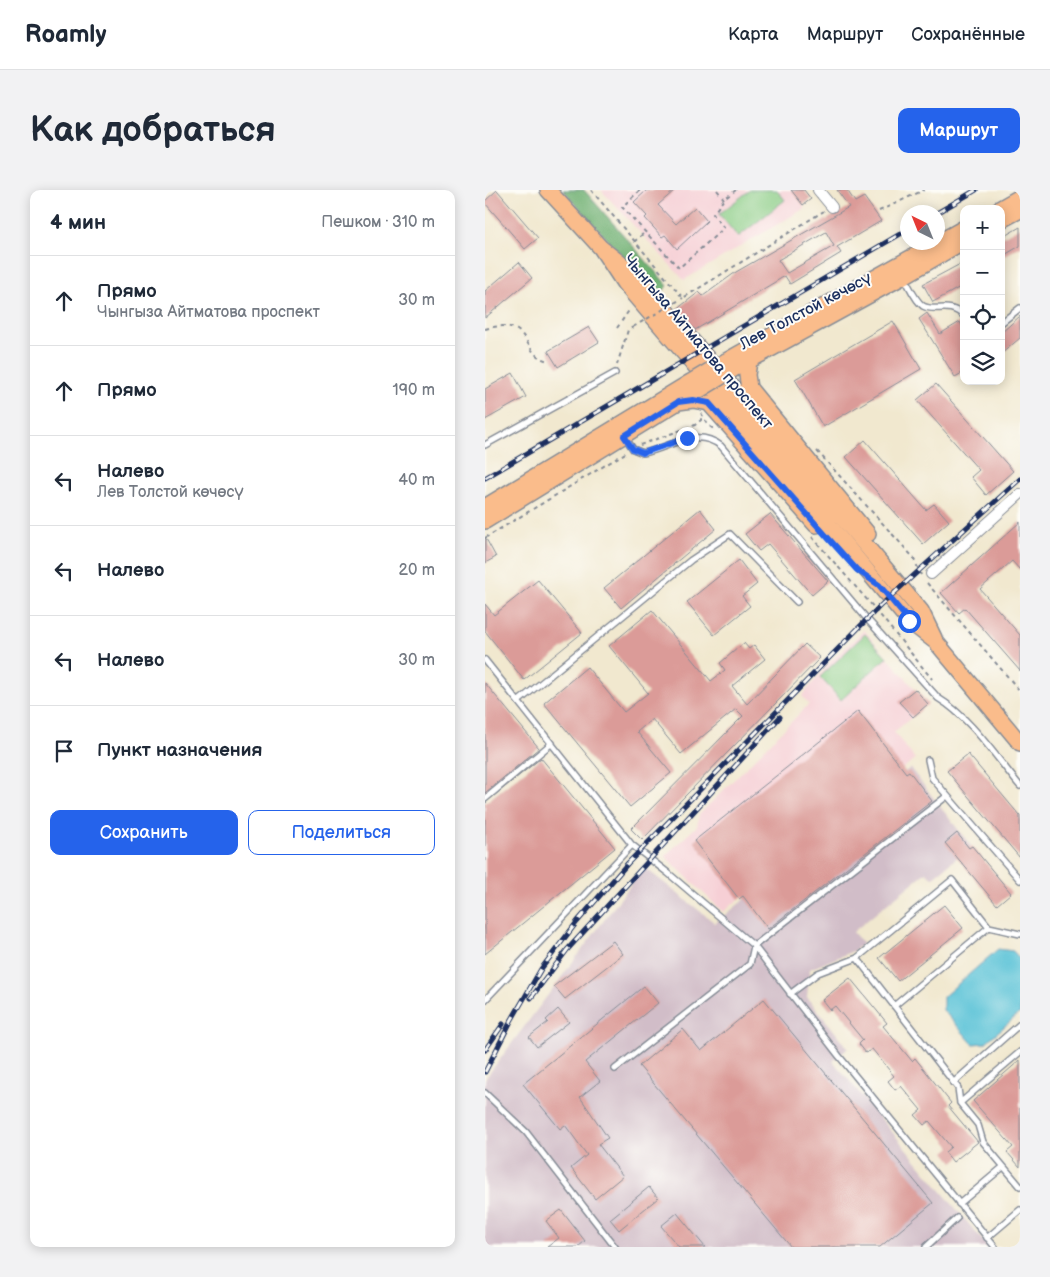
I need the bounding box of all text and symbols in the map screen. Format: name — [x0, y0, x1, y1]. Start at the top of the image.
text: Roamly — [25, 20, 106, 49]
text: Карта — [728, 24, 779, 45]
text: Маршрут — [807, 24, 883, 45]
text: Сохранённые — [911, 24, 1025, 45]
button: Маршрут — [898, 108, 1020, 153]
text: Как добраться — [30, 109, 276, 152]
north arrow — [900, 205, 945, 250]
map controls — [960, 205, 1005, 385]
button: + — [960, 205, 1005, 250]
text: 4 мин — [50, 210, 106, 235]
text: Пешком · 310 m — [321, 213, 435, 232]
street label: Чынгыза Айтматова проспект — [619, 250, 777, 434]
button: − — [960, 250, 1005, 295]
street label: Лев Толстой көчөсү — [736, 268, 875, 355]
text: Прямо — [97, 280, 157, 303]
icon: ahead — [50, 287, 78, 315]
text: 30 m — [398, 291, 435, 310]
button: locate — [960, 295, 1005, 340]
text: Чынгыза Айтматова проспект — [97, 303, 320, 322]
button: layers — [960, 340, 1005, 385]
icon: ahead — [50, 377, 78, 405]
text: Прямо — [97, 379, 157, 402]
text: 190 m — [393, 381, 435, 400]
route end — [676, 427, 699, 450]
text: Налево — [97, 460, 164, 483]
icon: left — [50, 467, 78, 495]
text: 40 m — [398, 471, 435, 490]
text: Лев Толстой көчөсү — [97, 483, 244, 502]
icon: left — [50, 557, 78, 585]
text: Налево — [97, 559, 164, 582]
text: 20 m — [399, 561, 435, 580]
route start — [898, 610, 921, 633]
icon: left — [50, 647, 78, 675]
text: Налево — [97, 649, 164, 672]
text: 30 m — [398, 651, 435, 670]
icon: arrive — [50, 737, 78, 765]
text: Пункт назначения — [97, 739, 262, 762]
button: Сохранить — [50, 810, 238, 855]
button: Поделиться — [248, 810, 435, 855]

